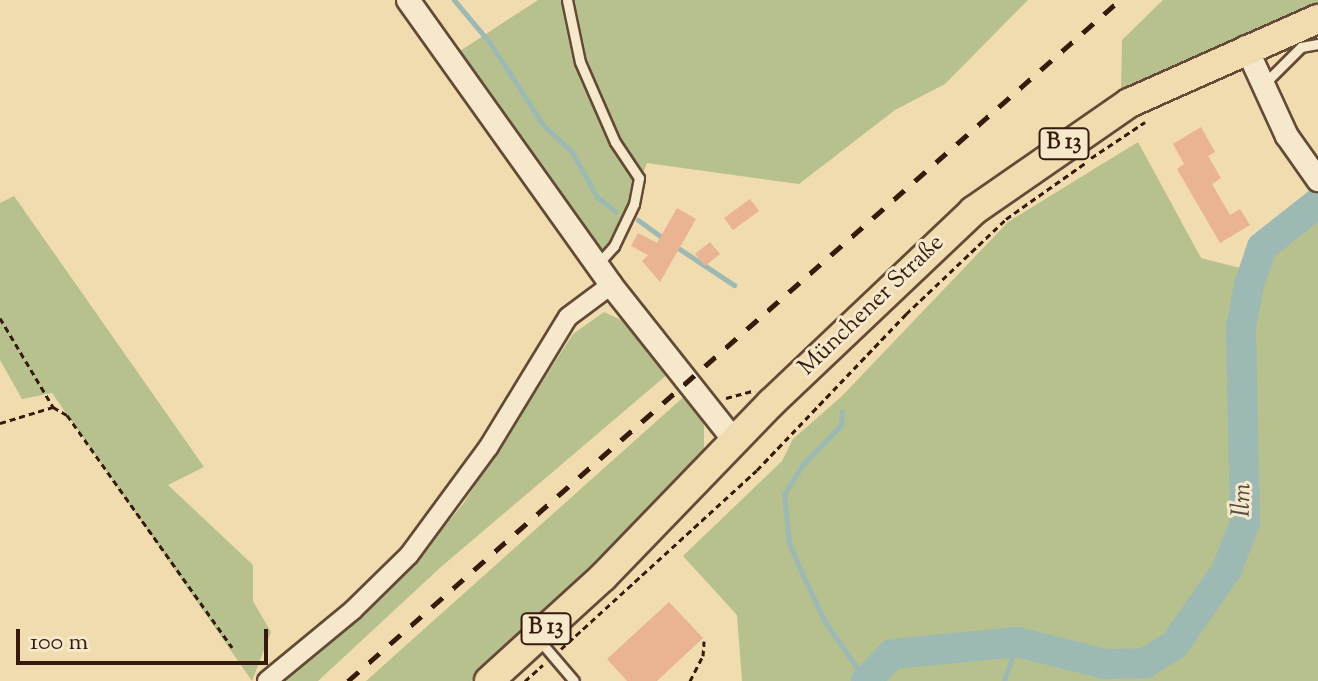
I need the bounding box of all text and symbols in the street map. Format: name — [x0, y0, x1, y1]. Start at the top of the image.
road number: B 13 — [1038, 126, 1090, 162]
street label: Münchener Straße — [793, 229, 951, 383]
water label: Ilm — [1227, 482, 1259, 518]
road number: B 13 — [520, 611, 572, 647]
scale bar — [20, 613, 272, 663]
text: 100 m — [30, 626, 88, 660]

